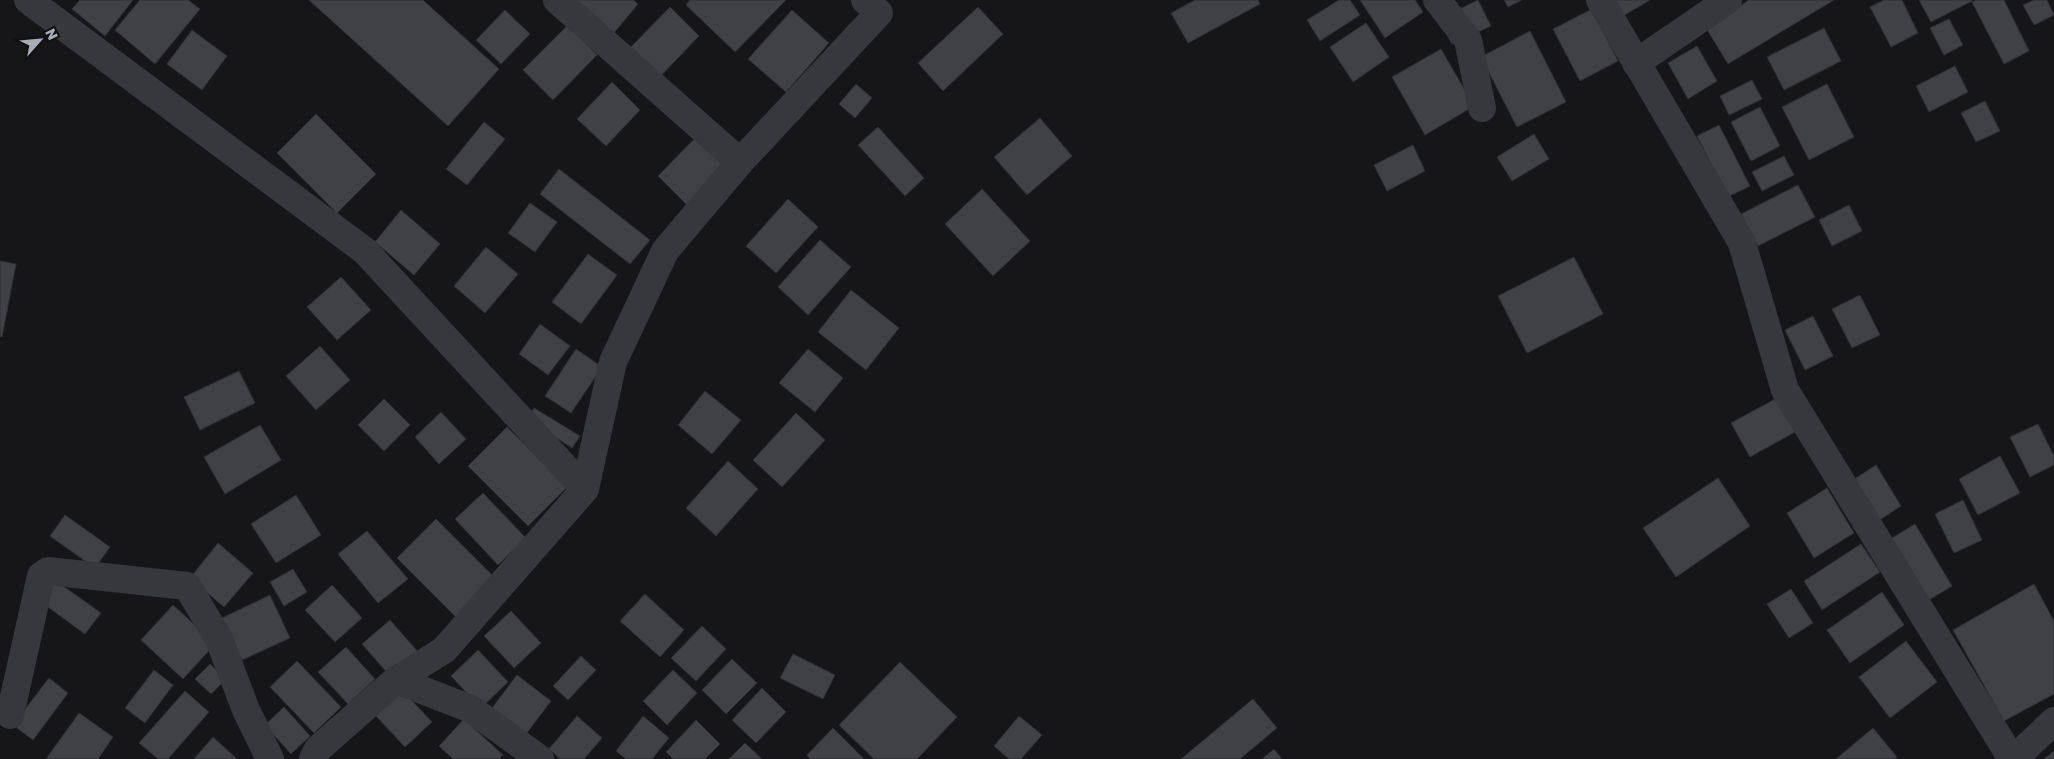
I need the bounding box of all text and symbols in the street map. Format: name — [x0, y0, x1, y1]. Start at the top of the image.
north arrow — [15, 15, 65, 65]
text: N — [42, 25, 62, 42]

